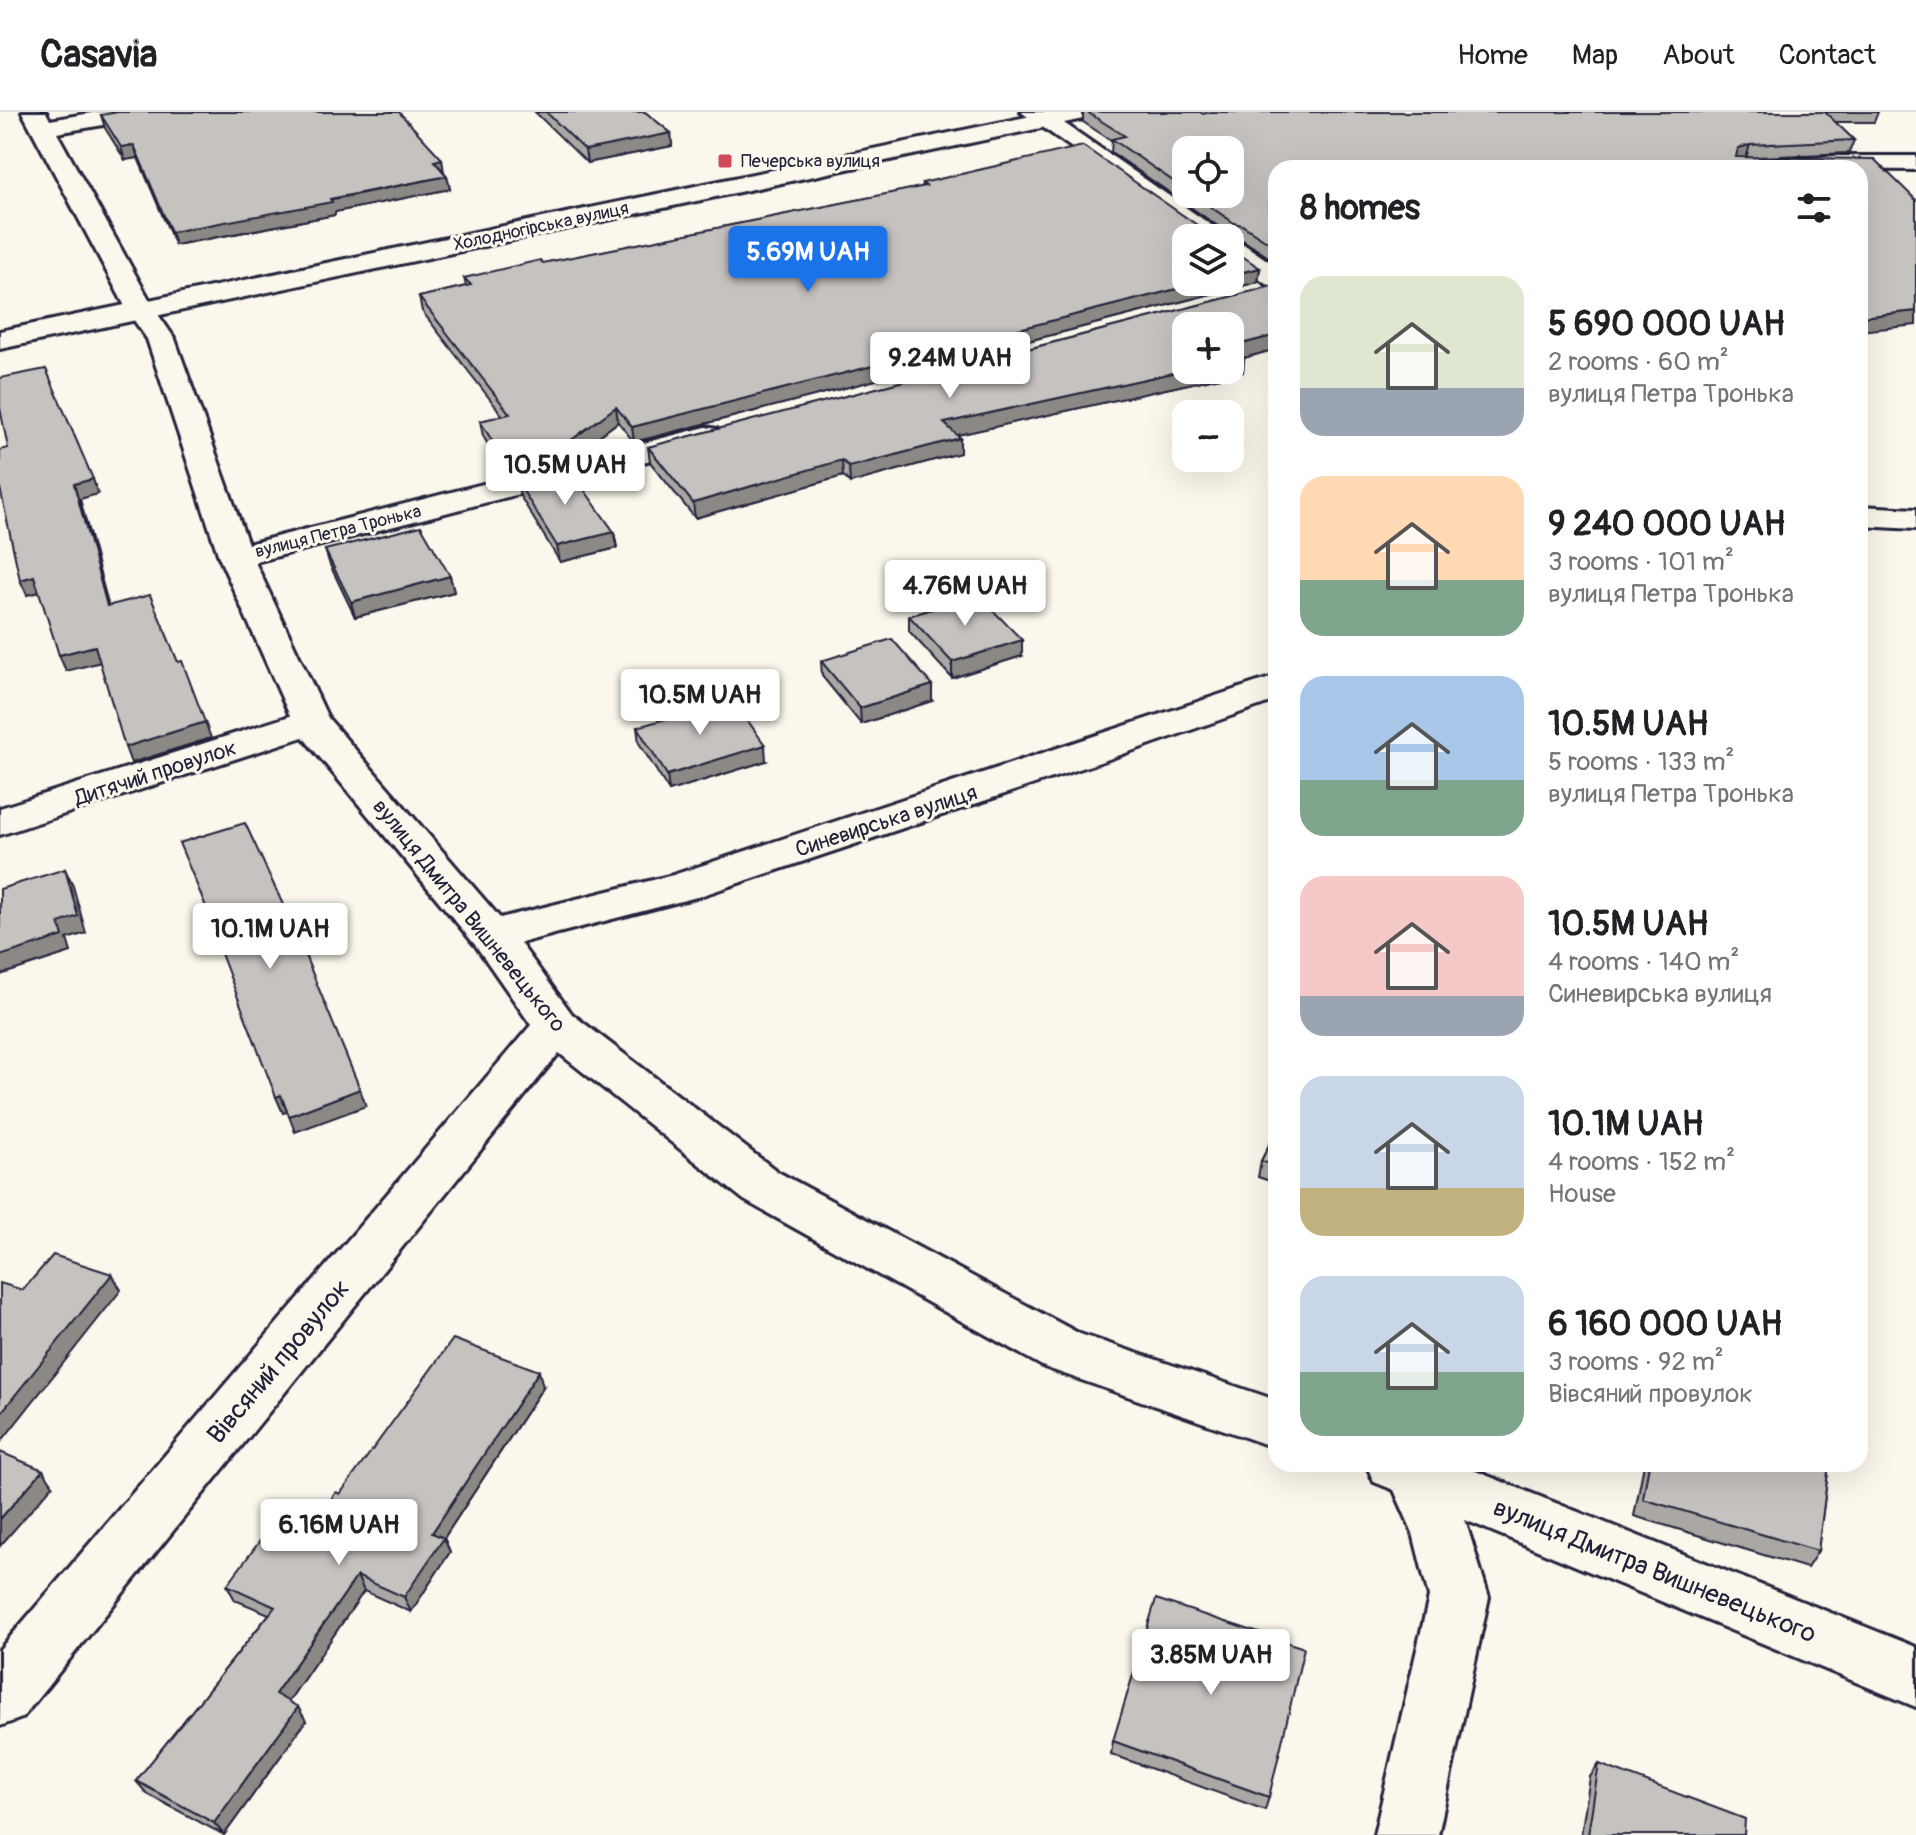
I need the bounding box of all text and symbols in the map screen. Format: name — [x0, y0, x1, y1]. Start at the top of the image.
text: Casavia — [40, 31, 157, 79]
text: Home — [1457, 38, 1528, 73]
text: Map — [1572, 38, 1618, 73]
text: About — [1662, 38, 1735, 73]
text: Contact — [1779, 38, 1876, 73]
map controls — [1172, 136, 1244, 472]
button: locate — [1172, 136, 1244, 208]
place label: Печерська вулиця — [741, 150, 880, 173]
marker: Печерська вулиця — [716, 152, 734, 170]
icon: filters — [1792, 186, 1836, 230]
text: 8 homes — [1300, 187, 1420, 230]
street label: Холодногірська вулиця — [451, 197, 631, 256]
button: layers — [1172, 224, 1244, 296]
pin: 5.69M UAH — [716, 226, 900, 294]
text: 5.69M UAH — [746, 236, 870, 268]
text: 5 690 000 UAH — [1548, 303, 1785, 346]
icon: home — [1364, 308, 1460, 404]
button: + — [1172, 312, 1244, 384]
pin: 9.24M UAH — [858, 332, 1042, 400]
text: 9.24M UAH — [888, 342, 1012, 374]
text: 2 rooms · 60 m² — [1548, 346, 1729, 378]
text: вулиця Петра Тронька — [1548, 378, 1794, 410]
button: − — [1172, 400, 1244, 472]
pin: 10.5M UAH — [473, 439, 657, 507]
text: 10.5M UAH — [504, 449, 626, 481]
street label: вулиця Петра Тронька — [253, 500, 423, 563]
text: 9 240 000 UAH — [1548, 503, 1785, 546]
icon: home — [1364, 508, 1460, 604]
text: 3 rooms · 101 m² — [1548, 546, 1734, 578]
pin: 4.76M UAH — [873, 560, 1057, 628]
text: 4.76M UAH — [903, 570, 1027, 602]
text: вулиця Петра Тронька — [1548, 578, 1794, 610]
pin: 10.5M UAH — [608, 669, 792, 737]
text: 10.5M UAH — [639, 679, 761, 711]
text: 10.5M UAH — [1548, 703, 1708, 746]
icon: home — [1364, 708, 1460, 804]
street label: Дитячий провулок — [70, 734, 240, 813]
text: 5 rooms · 133 m² — [1548, 746, 1734, 778]
street label: Синевирська вулиця — [792, 778, 981, 864]
text: вулиця Петра Тронька — [1548, 778, 1794, 810]
street label: вулиця Дмитра Вишневецького — [366, 793, 572, 1038]
pin: 10.1M UAH — [178, 903, 362, 971]
text: 10.5M UAH — [1548, 903, 1708, 946]
icon: home — [1364, 908, 1460, 1004]
text: 10.1M UAH — [211, 913, 329, 945]
text: 4 rooms · 140 m² — [1548, 946, 1739, 978]
text: Синевирська вулиця — [1548, 978, 1772, 1010]
text: 10.1M UAH — [1548, 1103, 1703, 1146]
icon: home — [1364, 1108, 1460, 1204]
text: 4 rooms · 152 m² — [1548, 1146, 1735, 1178]
text: House — [1548, 1178, 1616, 1210]
street label: Вівсяний провулок — [201, 1273, 357, 1450]
text: 6 160 000 UAH — [1548, 1303, 1782, 1346]
icon: home — [1364, 1308, 1460, 1404]
text: 3 rooms · 92 m² — [1548, 1346, 1724, 1378]
text: Вівсяний провулок — [1548, 1378, 1753, 1410]
street label: вулиця Дмитра Вишневецького — [1489, 1491, 1821, 1650]
pin: 6.16M UAH — [247, 1499, 431, 1567]
text: 6.16M UAH — [278, 1509, 400, 1541]
pin: 3.85M UAH — [1119, 1629, 1303, 1697]
text: 3.85M UAH — [1150, 1639, 1272, 1671]

